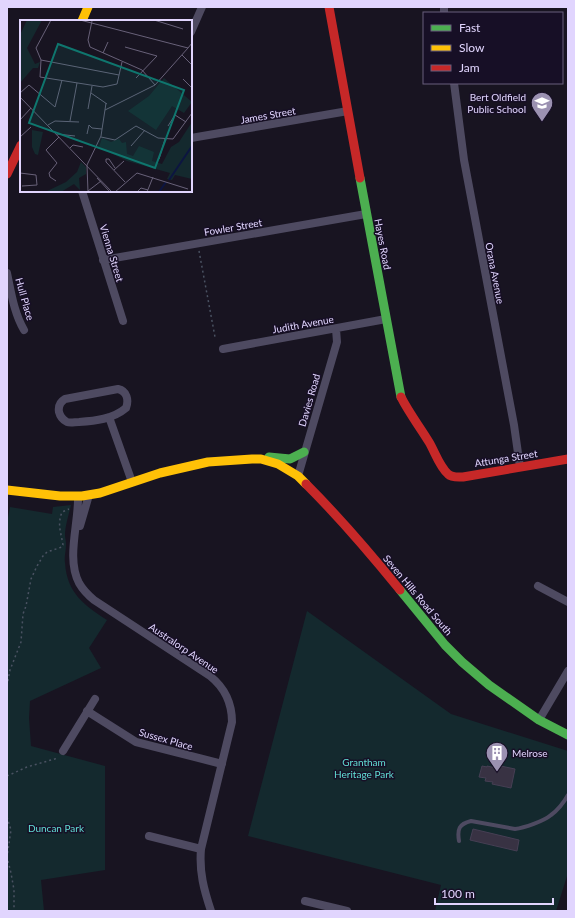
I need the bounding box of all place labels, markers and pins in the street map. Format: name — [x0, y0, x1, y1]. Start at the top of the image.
school or university icon: Bert Oldfield Public School — [529, 90, 555, 123]
place label: Bert Oldfield Public School — [467, 91, 526, 115]
building icon: Melrose — [484, 740, 510, 773]
place label: Melrose — [512, 747, 548, 759]

